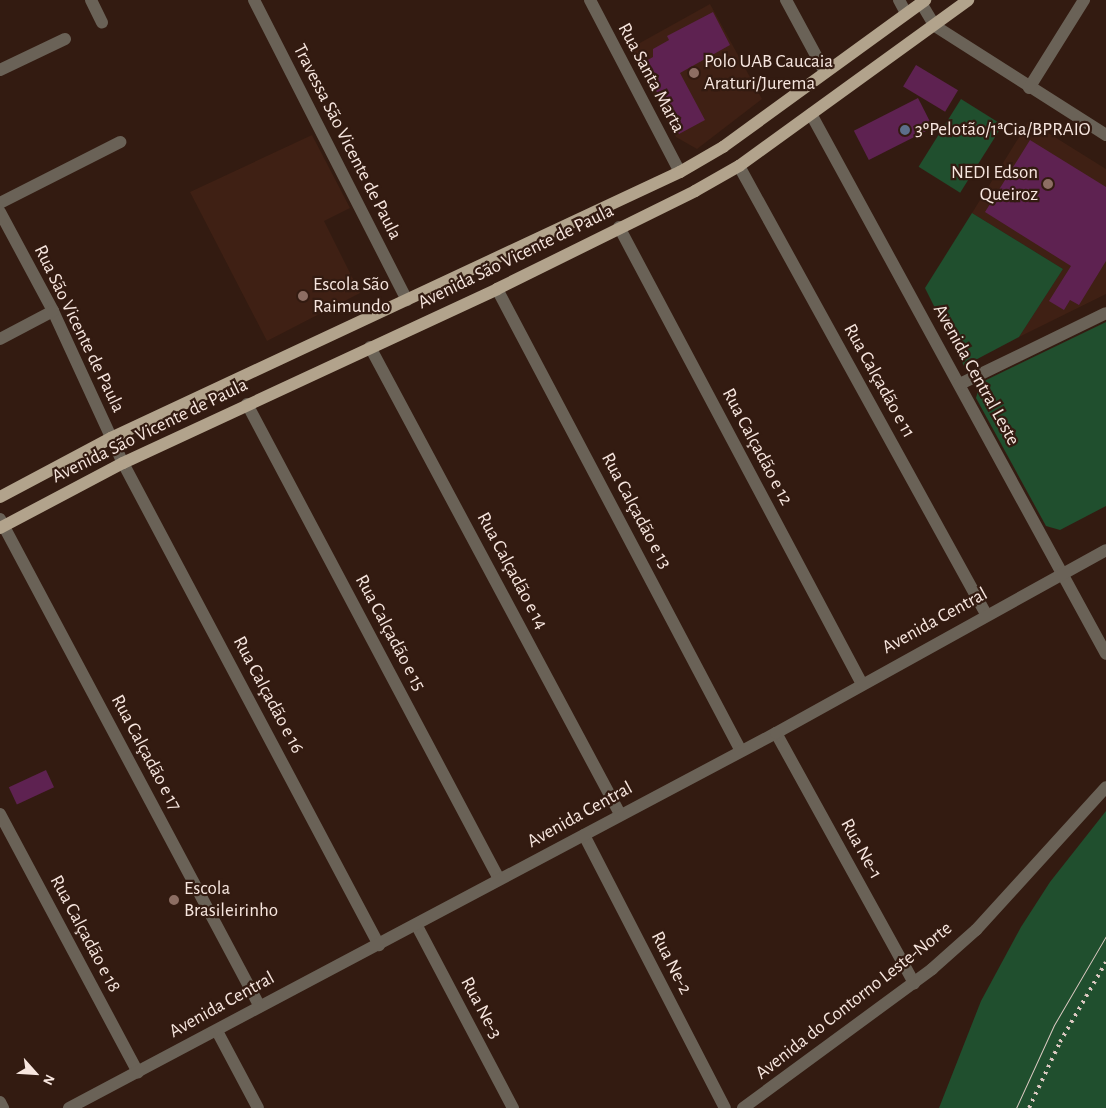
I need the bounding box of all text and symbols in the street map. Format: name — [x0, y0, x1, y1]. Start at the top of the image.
street label: Rua Santa Marta — [613, 19, 689, 137]
street label: Travessa São Vicente de Paula — [288, 40, 406, 244]
place label: Polo UAB Caucaia Araturi/Jurema — [704, 51, 833, 95]
marker: Polo UAB Caucaia Araturi/Jurema — [688, 67, 700, 79]
place label: 3ºPelotão/1ªCia/BPRAIO — [915, 119, 1091, 141]
marker: 3ºPelotão/1ªCia/BPRAIO — [899, 124, 911, 136]
place label: NEDI Edson Queiroz — [951, 162, 1038, 206]
marker: NEDI Edson Queiroz — [1042, 178, 1054, 190]
street label: Avenida São Vicente de Paula — [414, 200, 618, 314]
street label: Rua São Vicente de Paula — [29, 242, 129, 416]
place label: Escola São Raimundo — [313, 274, 390, 318]
marker: Escola São Raimundo — [297, 290, 309, 302]
street label: Avenida Central Leste — [928, 300, 1024, 450]
street label: Rua Calçadão e 11 — [838, 320, 920, 442]
street label: Avenida São Vicente de Paula — [48, 374, 252, 488]
street label: Rua Calçadão e 12 — [717, 385, 797, 509]
street label: Rua Calçadão e 13 — [596, 449, 676, 573]
street label: Rua Calçadão e 14 — [472, 508, 552, 634]
street label: Rua Calçadão e 15 — [350, 571, 430, 695]
street label: Avenida Central — [878, 583, 992, 659]
street label: Rua Calçadão e 16 — [228, 633, 308, 757]
street label: Rua Calçadão e 17 — [106, 691, 186, 815]
street label: Avenida Central — [523, 777, 637, 853]
street label: Rua Ne-1 — [835, 815, 887, 883]
street label: Rua Calçadão e 18 — [45, 871, 125, 997]
place label: Escola Brasileirinho — [184, 878, 278, 922]
marker: Escola Brasileirinho — [168, 894, 180, 906]
street label: Avenida do Contorno Leste-Norte — [751, 917, 957, 1085]
street label: Rua Ne-2 — [645, 928, 697, 998]
street label: Avenida Central — [165, 967, 279, 1043]
street label: Rua Ne-3 — [455, 973, 507, 1043]
north arrow — [10, 1048, 60, 1098]
text: N — [40, 1072, 57, 1087]

